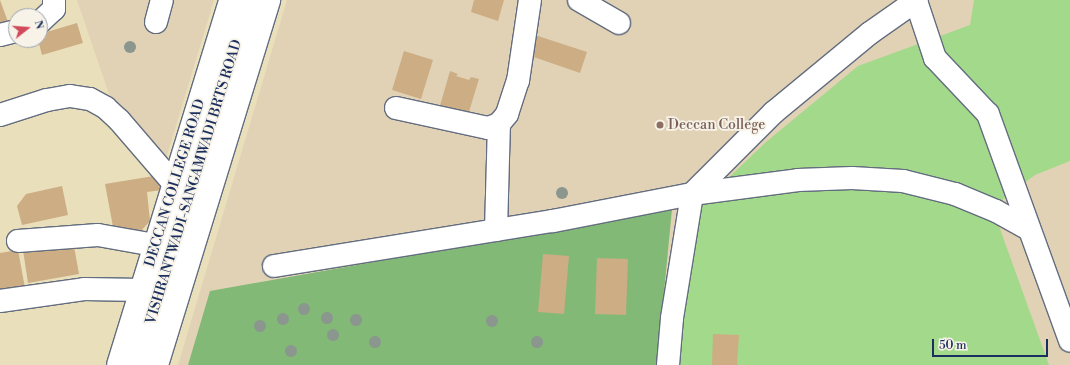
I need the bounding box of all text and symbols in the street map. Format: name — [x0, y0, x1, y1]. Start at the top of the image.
north arrow — [8, 8, 48, 48]
text: N — [31, 19, 46, 31]
street label: VISHRANTWADI-SANGAMWADI BRTS ROAD — [143, 38, 245, 326]
street label: DECCAN COLLEGE ROAD — [141, 97, 209, 269]
place label: Deccan College — [668, 117, 765, 133]
marker: Deccan College — [655, 120, 665, 130]
scale bar — [934, 331, 1050, 357]
text: 50 m — [939, 338, 967, 353]

